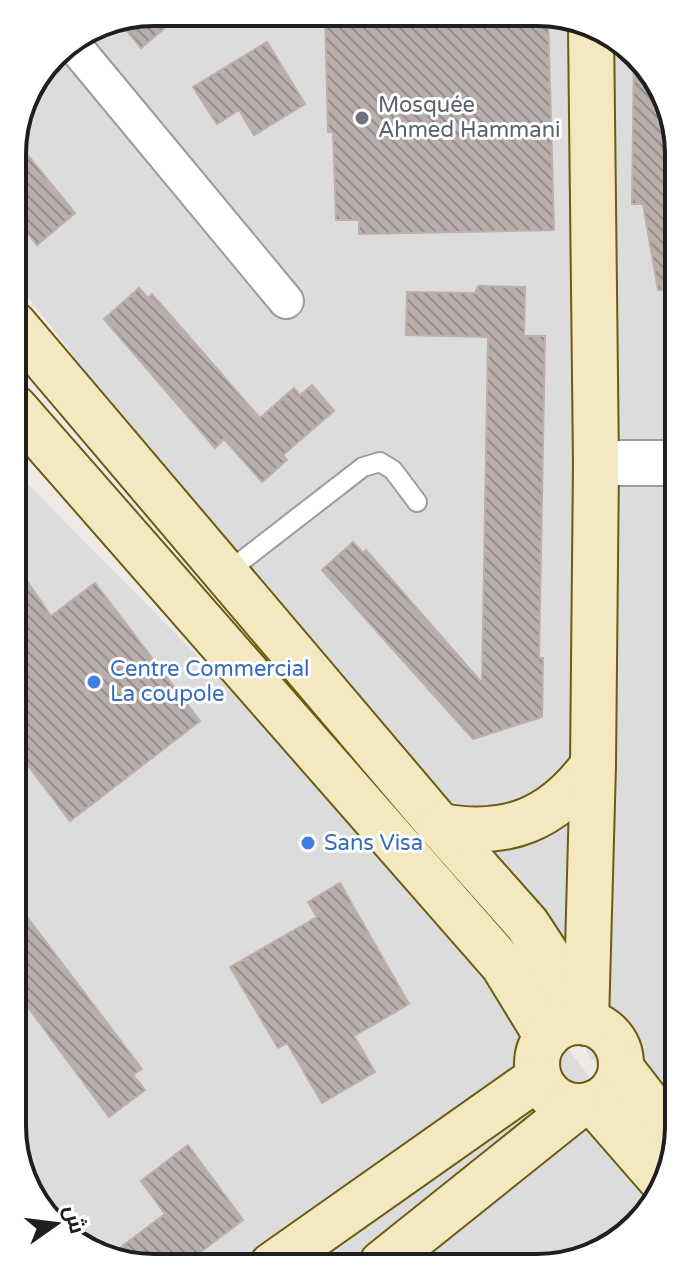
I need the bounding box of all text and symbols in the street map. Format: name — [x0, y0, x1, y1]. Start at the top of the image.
place label: Mosquée Ahmed Hammani — [378, 92, 561, 143]
marker: Mosquée Ahmed Hammani — [353, 109, 371, 127]
place label: Centre Commercial La coupole — [110, 656, 310, 707]
marker: Centre Commercial La coupole — [85, 673, 103, 691]
place label: Sans Visa — [324, 830, 423, 856]
marker: Sans Visa — [299, 834, 317, 852]
north arrow — [16, 1184, 96, 1264]
text: ش — [58, 1203, 90, 1236]

